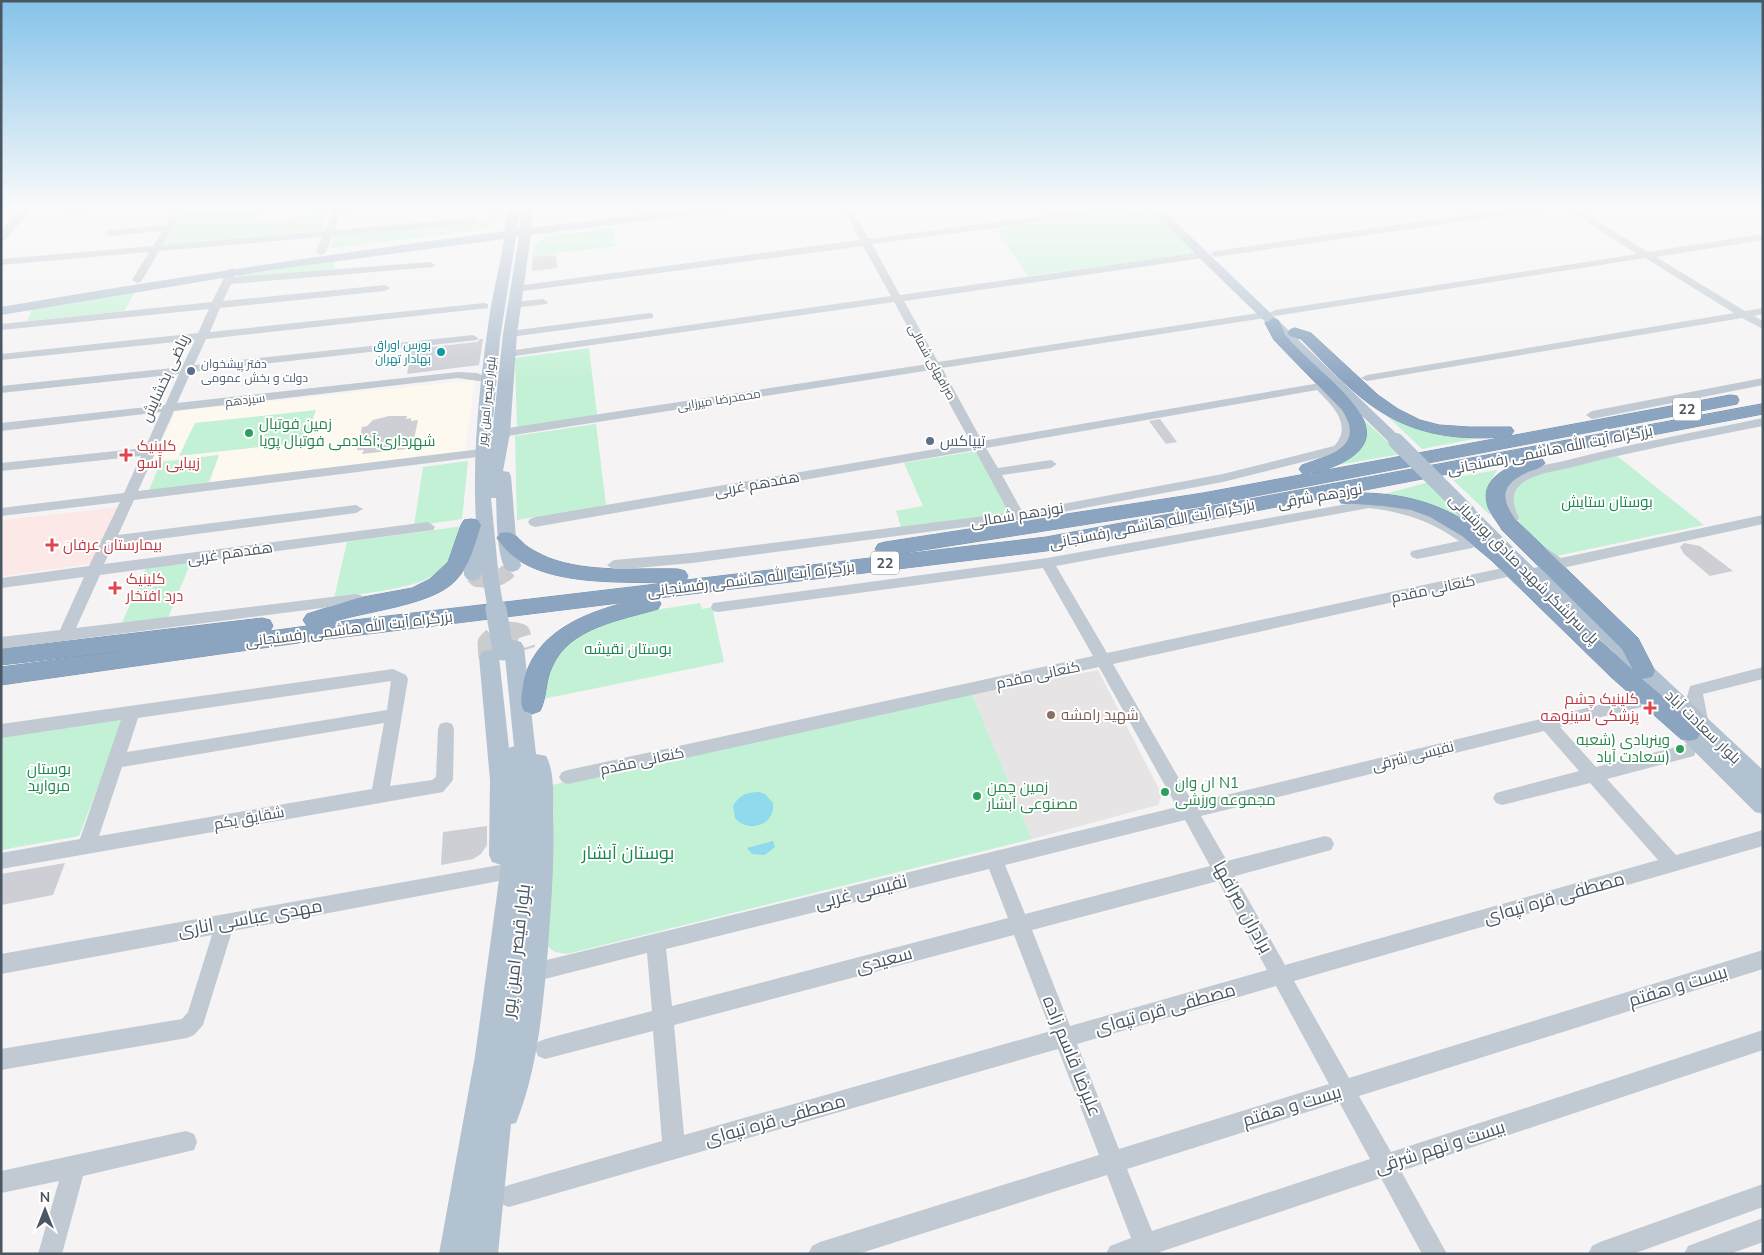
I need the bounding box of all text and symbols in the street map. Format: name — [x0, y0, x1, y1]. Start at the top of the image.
street label: صرافهای شمالی — [905, 321, 959, 403]
street label: ریاضی بخشایش — [136, 331, 194, 425]
place label: بورس اوراق بهادار تهران — [374, 337, 431, 367]
marker: بورس اوراق بهادار تهران — [435, 346, 447, 358]
street label: بلوار قیصر امین پور — [474, 355, 501, 448]
place label: دفتر پیشخوان دولت و بخش عمومی — [201, 356, 308, 386]
marker: دفتر پیشخوان دولت و بخش عمومی — [185, 365, 197, 377]
street label: محمدرضا میرزایی — [676, 386, 762, 414]
street label: سیزدهم — [224, 390, 266, 410]
road number: 22 — [1673, 398, 1701, 420]
place label: زمین فوتبال شهرداری;آکادمی فوتبال پویا — [259, 414, 435, 451]
street label: بزرگراه آیت الله هاشمی رفسنجانی — [1446, 420, 1654, 480]
marker: زمین فوتبال شهرداری;آکادمی فوتبال پویا — [243, 427, 255, 439]
place label: تیپاکس — [940, 431, 985, 451]
marker: تیپاکس — [924, 435, 936, 447]
place label: کلینیک زیبایی آسو — [137, 436, 200, 473]
marker: کلینیک زیبایی آسو — [119, 448, 133, 462]
street label: هفدهم غربی — [713, 467, 801, 501]
street label: نوزدهم شرقی — [1276, 479, 1364, 513]
street label: پل سرلشکر شهید صادق پورشیانی — [1445, 490, 1603, 648]
park label: بوستان ستایش — [1561, 492, 1653, 512]
street label: بزرگراه آیت الله هاشمی رفسنجانی — [1048, 494, 1256, 554]
street label: نوزدهم شمالی — [969, 498, 1065, 532]
place label: بیمارستان عرفان — [63, 535, 162, 555]
street label: هفدهم غربی — [186, 537, 274, 569]
marker: بیمارستان عرفان — [45, 538, 59, 552]
road number: 22 — [871, 552, 899, 574]
street label: بزرگراه آیت الله هاشمی رفسنجانی — [646, 556, 856, 602]
place label: کلینیک درد افتخار — [125, 569, 183, 606]
street label: کنعانی مقدم — [1389, 570, 1477, 608]
marker: کلینیک درد افتخار — [108, 581, 122, 595]
street label: بزرگراه آیت الله هاشمی رفسنجانی — [244, 606, 454, 652]
park label: بوستان نقیشه — [584, 639, 672, 659]
street label: کنعانی مقدم — [994, 656, 1082, 694]
street label: بلوار سعادت آباد — [1661, 686, 1745, 768]
place label: کلینیک چشم پزشکی سینوهه — [1541, 689, 1639, 726]
marker: کلینیک چشم پزشکی سینوهه — [1643, 701, 1657, 715]
place label: شهید رامشه — [1061, 705, 1139, 725]
marker: شهید رامشه — [1045, 709, 1057, 721]
place label: وینربادی (شعبه سعادت آباد) — [1576, 730, 1670, 767]
street label: نفیسی شرقی — [1370, 736, 1456, 776]
street label: کنعانی مقدم — [598, 742, 686, 780]
marker: وینربادی (شعبه سعادت آباد) — [1674, 743, 1686, 755]
park label: بوستان مروارید — [27, 759, 71, 796]
place label: ان وان N1 مجموعه ورزشی — [1175, 773, 1276, 810]
place label: زمین چمن مصنوعی آبشار — [986, 777, 1078, 814]
marker: ان وان N1 مجموعه ورزشی — [1159, 786, 1171, 798]
marker: زمین چمن مصنوعی آبشار — [971, 790, 983, 802]
street label: شقایق یکم — [212, 802, 286, 834]
park label: بوستان آبشار — [581, 841, 674, 865]
street label: برادران صرافها — [1208, 856, 1278, 958]
street label: مصطفی قره تپه‌ای — [1481, 866, 1627, 930]
street label: نفیسی غربی — [812, 869, 910, 915]
street label: بلوار قیصر امین پور — [496, 883, 536, 1020]
street label: مهدی عباسی اناری — [176, 893, 324, 943]
street label: سعیدی — [853, 941, 915, 979]
street label: بیست و هفتم — [1626, 960, 1730, 1012]
street label: مصطفی قره تپه‌ای — [1092, 977, 1238, 1041]
street label: علیرضا قاسم زاده — [1037, 992, 1107, 1120]
street label: بیست و هفتم — [1240, 1080, 1344, 1132]
street label: مصطفی قره تپه‌ای — [702, 1088, 848, 1152]
street label: بیست و نهم شرقی — [1372, 1115, 1508, 1179]
north arrow — [20, 1185, 70, 1235]
text: N — [40, 1188, 50, 1207]

